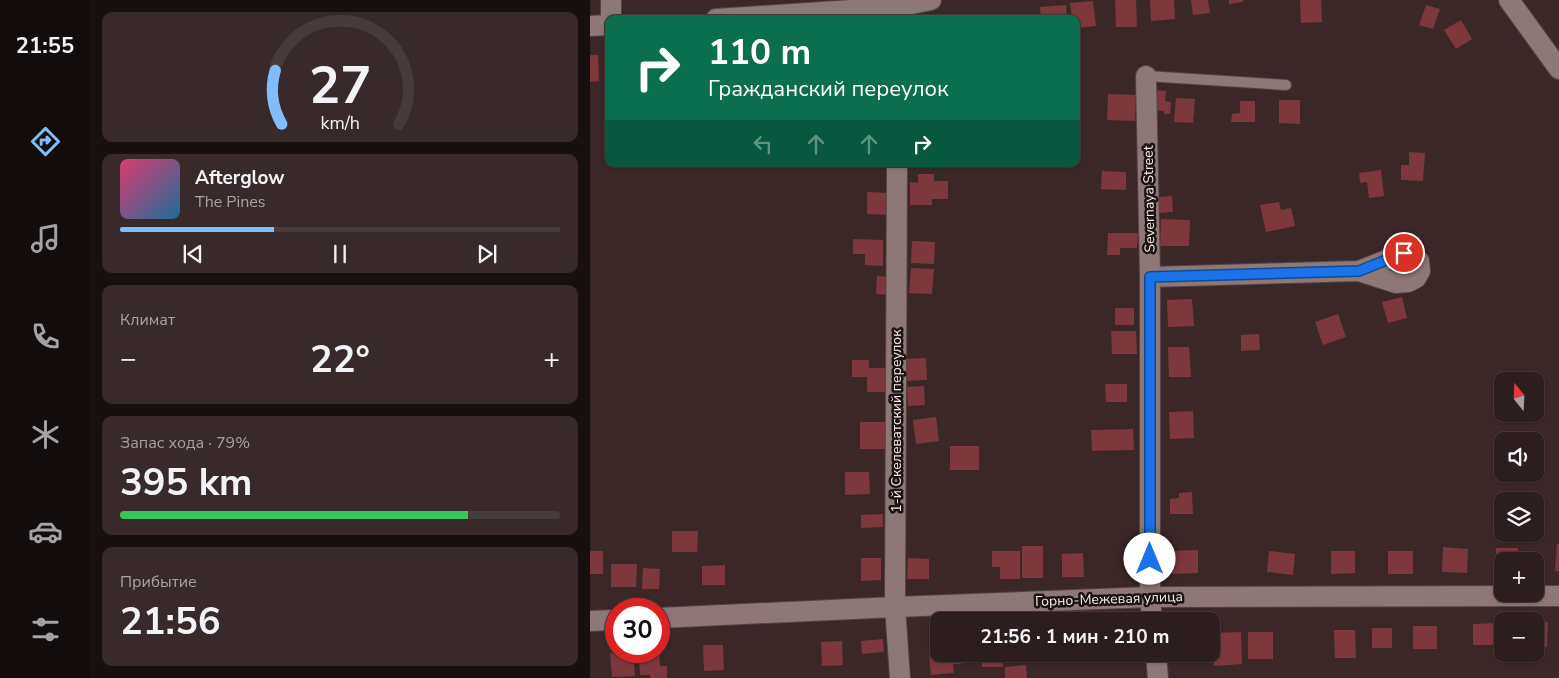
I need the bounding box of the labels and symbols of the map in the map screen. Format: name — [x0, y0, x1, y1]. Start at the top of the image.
street label: Severnaya Street — [1139, 145, 1159, 253]
pin — [1383, 232, 1425, 274]
street label: 1-й Скелеватский переулок — [887, 329, 906, 513]
north arrow — [1494, 372, 1544, 422]
position arrow — [1123, 532, 1175, 584]
street label: Горно-Межевая улица — [1035, 587, 1183, 611]
speed limit sign: 30 — [605, 598, 670, 663]

